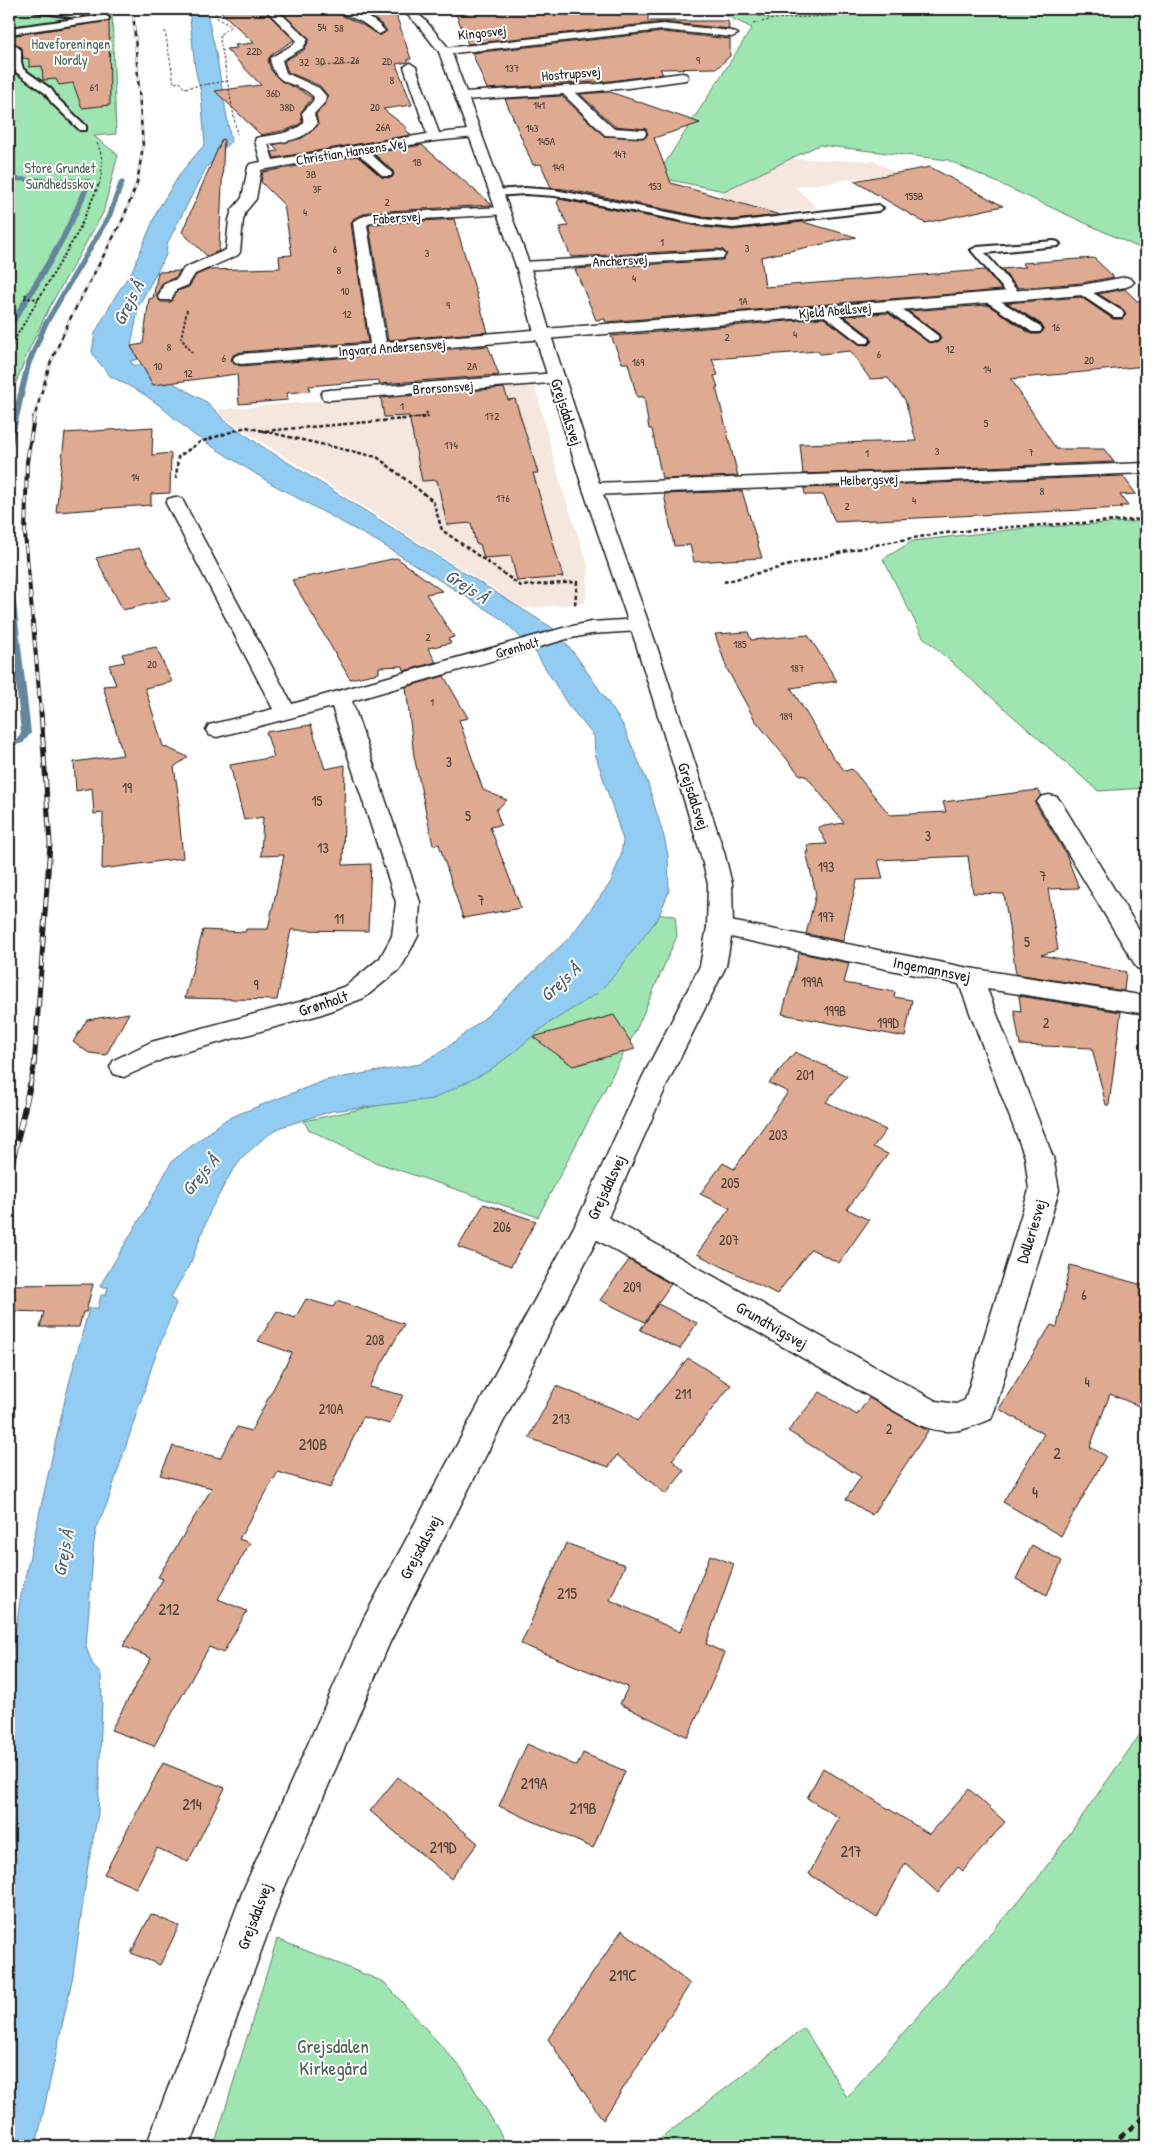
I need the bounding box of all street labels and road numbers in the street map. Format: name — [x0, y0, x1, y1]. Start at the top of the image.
street label: Kingosvej — [457, 20, 507, 45]
street label: Hostrupsvej — [541, 61, 601, 86]
street label: Christian Hansens Vej — [294, 133, 408, 170]
street label: Fabersvej — [372, 206, 421, 229]
street label: Anchersvej — [592, 249, 648, 272]
street label: Kjeld Abellsvej — [798, 297, 872, 324]
street label: Ingvard Andersensvej — [338, 334, 446, 361]
street label: Brorsonsvej — [412, 375, 474, 400]
street label: Grejsdalsvej — [546, 376, 588, 448]
street label: Heibergsvej — [840, 468, 898, 491]
street label: Grønholt — [493, 632, 541, 662]
street label: Grejsdalsvej — [673, 760, 715, 832]
street label: Ingemannsvej — [891, 951, 973, 987]
street label: Grønholt — [295, 985, 351, 1021]
street label: Grejsdalsvej — [581, 1151, 631, 1223]
street label: Dolleriesvej — [1011, 1196, 1051, 1266]
street label: Grundtvigsvej — [732, 1296, 812, 1354]
street label: Grejsdalsvej — [394, 1511, 446, 1583]
street label: Grejsdalsvej — [231, 1880, 277, 1952]

